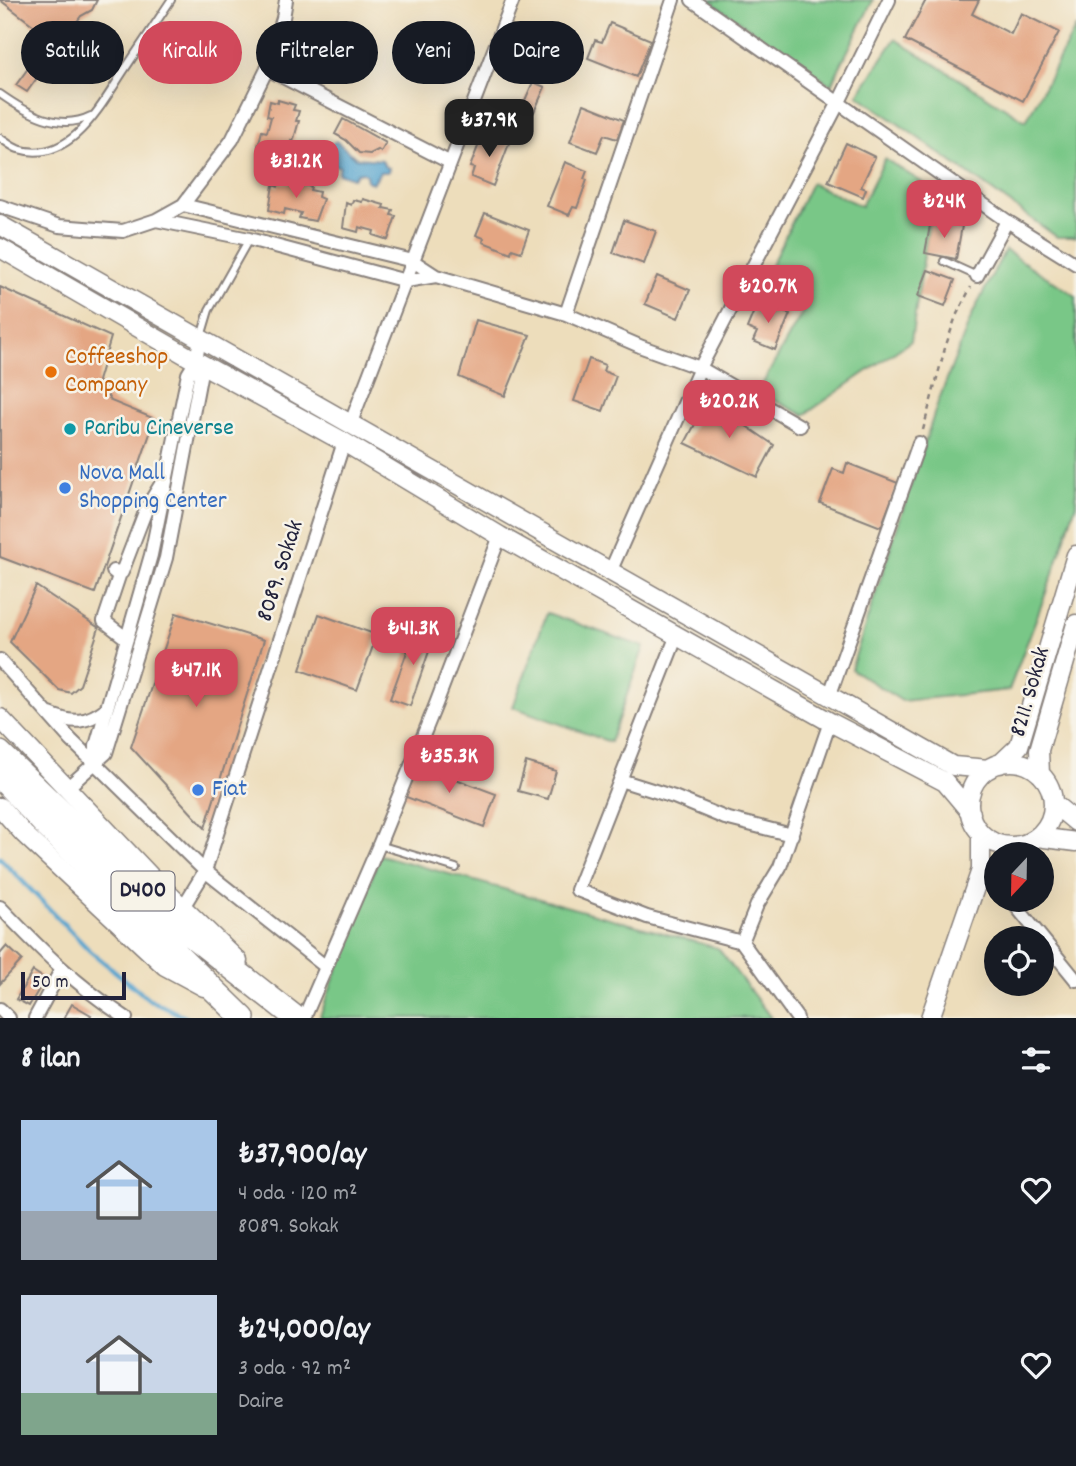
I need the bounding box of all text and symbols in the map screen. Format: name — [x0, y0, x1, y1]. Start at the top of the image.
chip: Satılık — [21, 21, 124, 84]
chip: Kiralık — [138, 21, 242, 84]
chip: Filtreler — [256, 21, 378, 84]
chip: Yeni — [392, 21, 475, 84]
chip: Daire — [489, 21, 584, 84]
pin: ₺37.9K — [432, 100, 546, 159]
text: ₺37.9K — [461, 105, 517, 138]
pin: ₺31.2K — [239, 140, 353, 200]
text: ₺31.2K — [270, 146, 322, 179]
pin: ₺24K — [903, 180, 985, 240]
text: ₺24K — [922, 186, 966, 219]
pin: ₺20.7K — [711, 266, 825, 325]
text: ₺20.7K — [739, 271, 797, 304]
place label: Coffeeshop Company — [65, 341, 168, 403]
marker: Coffeeshop Company — [43, 364, 59, 380]
pin: ₺20.2K — [672, 380, 786, 440]
text: ₺20.2K — [699, 386, 759, 419]
place label: Paribu Cineverse — [84, 412, 234, 446]
marker: Paribu Cineverse — [62, 421, 78, 437]
place label: Nova Mall Shopping Center — [79, 457, 227, 519]
marker: Nova Mall Shopping Center — [57, 480, 73, 496]
street label: 8089. Sokak — [249, 516, 313, 626]
pin: ₺41.3K — [356, 608, 470, 667]
text: ₺41.3K — [387, 613, 439, 646]
street label: 8211. Sokak — [1002, 643, 1060, 741]
pin: ₺47.1K — [139, 650, 253, 709]
text: ₺47.1K — [171, 655, 221, 688]
pin: ₺35.3K — [392, 736, 506, 795]
text: ₺35.3K — [420, 741, 478, 774]
place label: Fiat — [212, 773, 247, 807]
marker: Fiat — [190, 782, 206, 798]
north arrow — [984, 842, 1054, 912]
map controls — [984, 842, 1054, 996]
road number: D400 — [111, 872, 174, 911]
button: locate — [984, 926, 1054, 996]
scale bar — [21, 969, 126, 1001]
text: 50 m — [32, 970, 69, 997]
text: 8 ilan — [21, 1039, 80, 1082]
icon: filters — [1017, 1041, 1055, 1079]
text: ₺37,900/ay — [238, 1135, 366, 1178]
icon: home — [77, 1148, 161, 1232]
icon: heart — [1017, 1171, 1055, 1209]
text: 4 oda · 120 m² — [238, 1178, 358, 1211]
text: 8089. Sokak — [238, 1211, 339, 1244]
text: ₺24,000/ay — [238, 1310, 370, 1353]
icon: home — [77, 1323, 161, 1407]
icon: heart — [1017, 1346, 1055, 1384]
text: 3 oda · 92 m² — [238, 1353, 351, 1386]
text: Daire — [238, 1386, 284, 1419]

